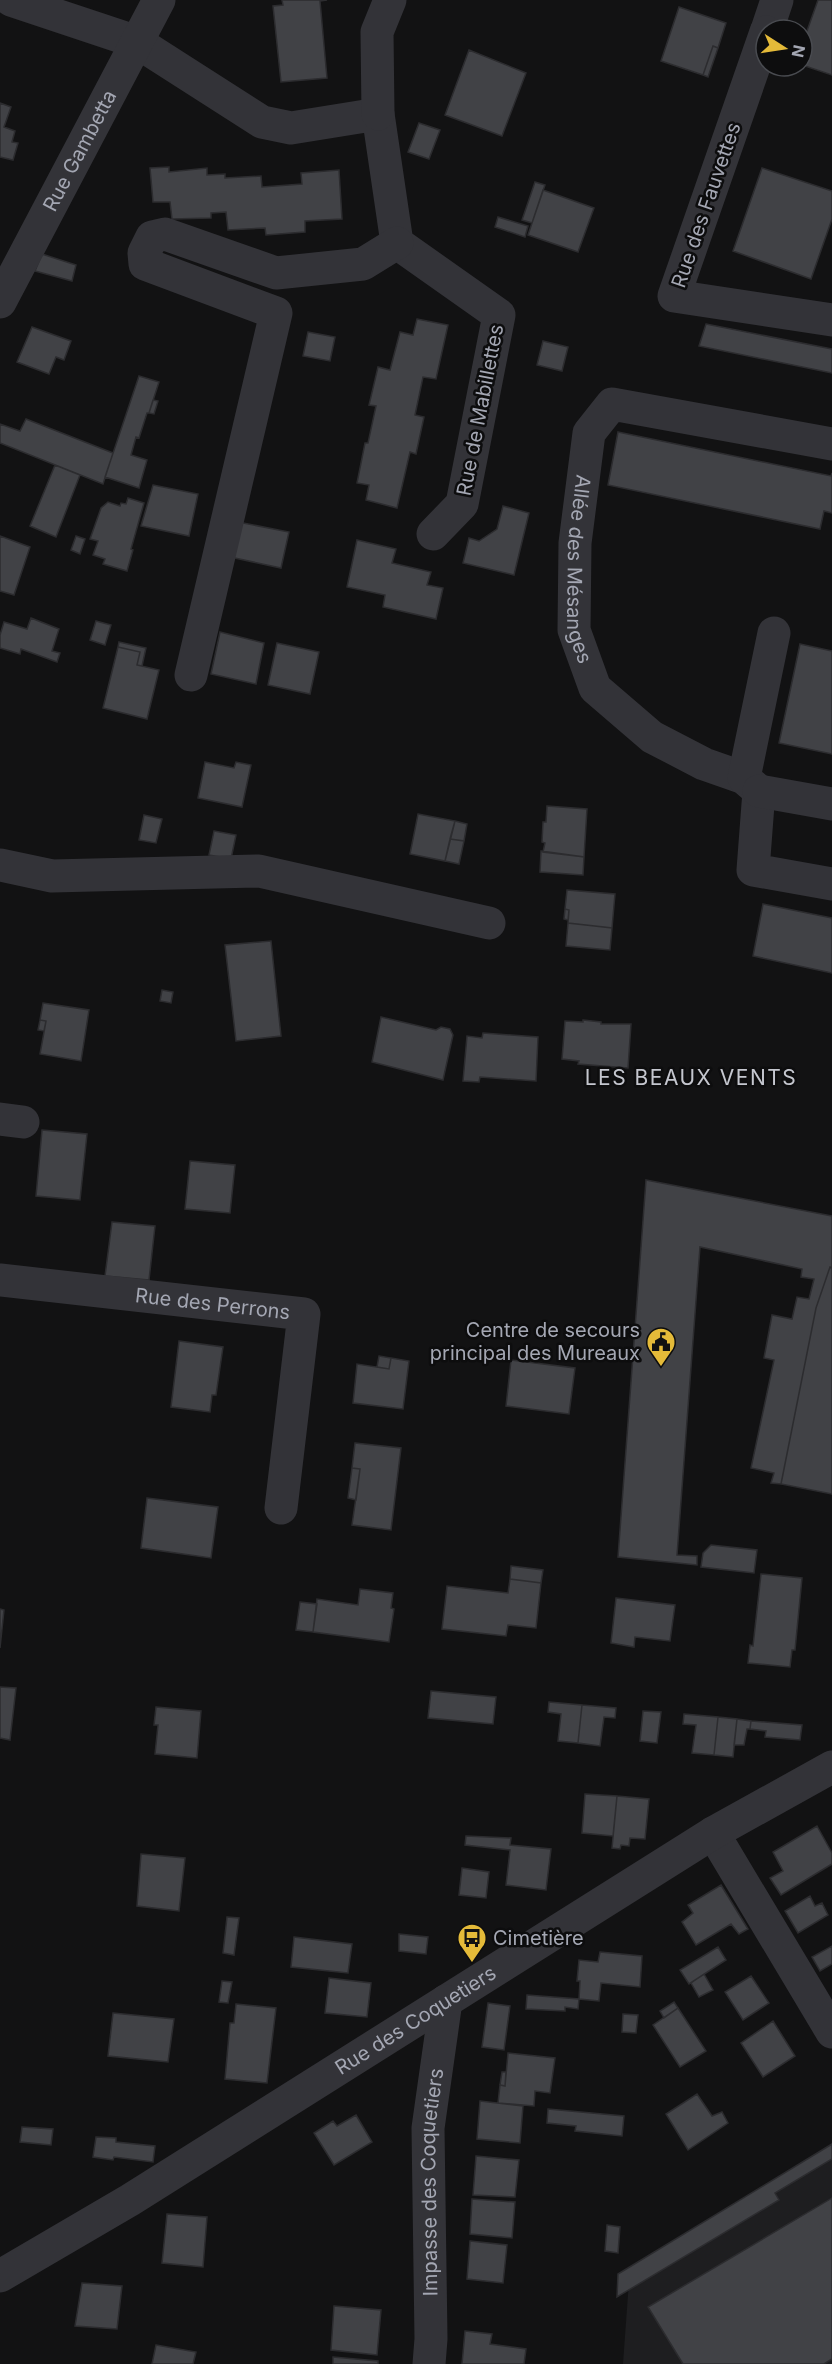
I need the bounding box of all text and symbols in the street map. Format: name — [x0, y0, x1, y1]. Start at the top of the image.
north arrow — [754, 18, 814, 78]
text: N — [788, 43, 810, 59]
street label: Rue Gambetta — [38, 86, 121, 215]
street label: Rue des Fauvettes — [666, 119, 746, 291]
street label: Rue de Mabillettes — [452, 322, 508, 498]
street label: Allée des Mésanges — [562, 473, 597, 667]
district label: LES BEAUX VENTS — [585, 1065, 797, 1090]
street label: Rue des Perrons — [134, 1283, 291, 1324]
place label: Centre de secours principal des Mureaux — [430, 1318, 640, 1365]
public building icon: Centre de secours principal des Mureaux — [645, 1326, 677, 1368]
bus stop icon: Cimetière — [456, 1922, 488, 1964]
place label: Cimetière — [493, 1926, 584, 1950]
street label: Rue des Coquetiers — [331, 1961, 500, 2080]
street label: Impasse des Coquetiers — [415, 2067, 448, 2297]

